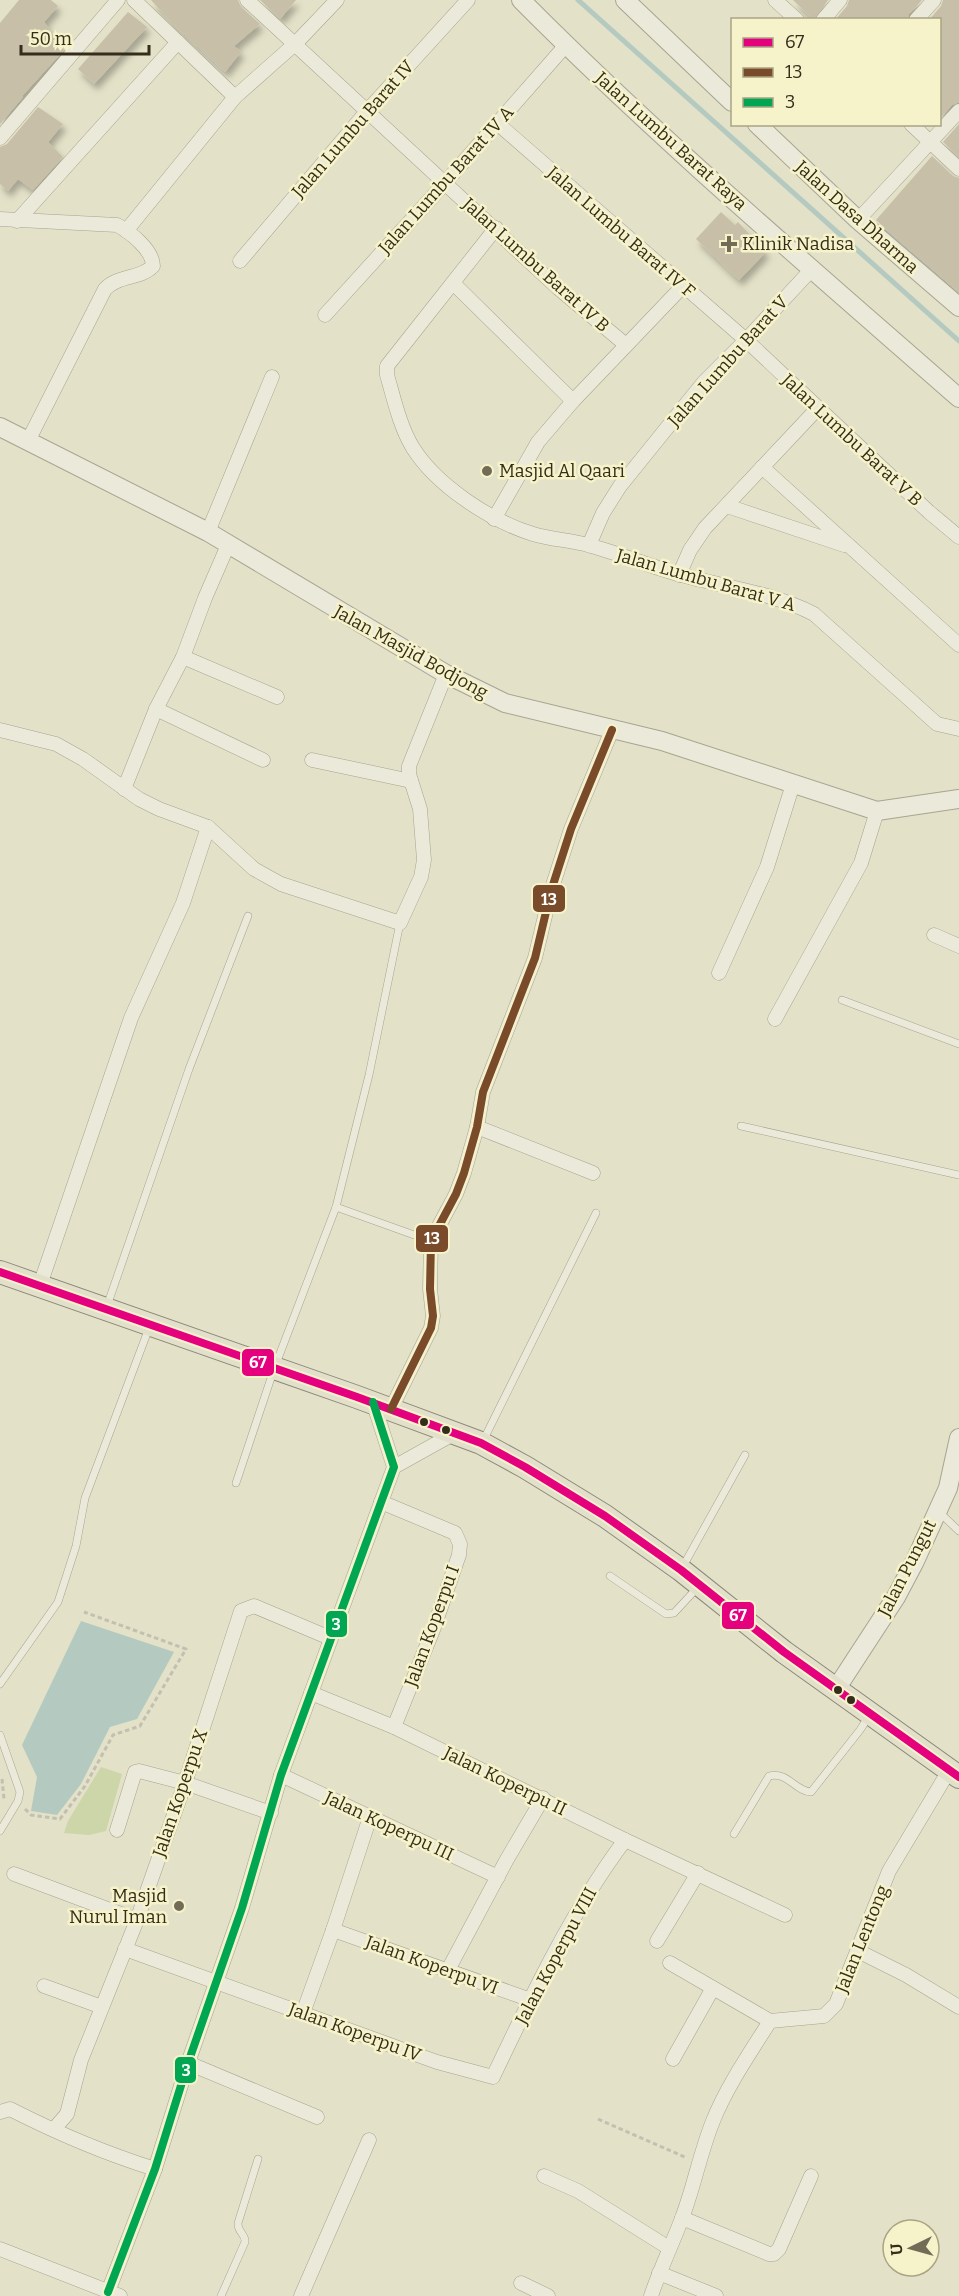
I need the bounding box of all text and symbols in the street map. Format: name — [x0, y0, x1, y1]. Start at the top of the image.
scale bar — [21, 18, 148, 56]
legend — [731, 18, 941, 126]
text: 50 m — [30, 28, 72, 50]
text: 67 — [785, 31, 804, 53]
street label: Jalan Lumbu Barat IV — [287, 55, 419, 203]
text: 13 — [785, 61, 803, 83]
street label: Jalan Lumbu Barat Raya — [590, 66, 752, 215]
text: 3 — [785, 91, 795, 113]
street label: Jalan Lumbu Barat IV A — [373, 101, 518, 259]
street label: Jalan Dasa Dharma — [790, 155, 923, 278]
street label: Jalan Lumbu Barat IV F — [542, 161, 699, 302]
street label: Jalan Lumbu Barat IV B — [457, 192, 614, 337]
place label: Klinik Nadisa — [742, 233, 854, 255]
marker: Klinik Nadisa — [720, 235, 738, 253]
street label: Jalan Lumbu Barat V — [663, 290, 793, 432]
street label: Jalan Lumbu Barat V B — [776, 368, 927, 511]
place label: Masjid Al Qaari — [499, 460, 625, 482]
marker: Masjid Al Qaari — [480, 464, 494, 478]
street label: Jalan Lumbu Barat V A — [613, 544, 798, 616]
street label: Jalan Masjid Bodjong — [329, 600, 492, 704]
line badge: 13 — [532, 884, 566, 913]
text: 13 — [541, 890, 557, 909]
line badge: 13 — [415, 1224, 449, 1253]
text: 13 — [424, 1229, 440, 1248]
line badge: 67 — [241, 1348, 275, 1377]
text: 67 — [249, 1353, 267, 1372]
unlabelled marker — [418, 1416, 430, 1428]
unlabelled marker — [440, 1424, 452, 1436]
street label: Jalan Pungut — [873, 1515, 941, 1621]
street label: Jalan Koperpu I — [399, 1562, 464, 1691]
line badge: 67 — [721, 1601, 755, 1630]
text: 67 — [729, 1606, 747, 1625]
line badge: 3 — [325, 1610, 348, 1638]
text: 3 — [331, 1615, 341, 1634]
unlabelled marker — [832, 1684, 844, 1696]
unlabelled marker — [845, 1694, 857, 1706]
street label: Jalan Koperpu X — [147, 1726, 212, 1861]
street label: Jalan Koperpu II — [439, 1741, 570, 1820]
street label: Jalan Koperpu III — [320, 1786, 457, 1866]
street label: Jalan Lentong — [830, 1882, 894, 1997]
street label: Jalan Koperpu VIII — [510, 1884, 601, 2029]
place label: Masjid Nurul Iman — [69, 1885, 168, 1928]
marker: Masjid Nurul Iman — [172, 1899, 186, 1913]
street label: Jalan Koperpu VI — [362, 1930, 501, 1999]
street label: Jalan Koperpu IV — [285, 1997, 425, 2066]
line badge: 3 — [174, 2056, 197, 2084]
text: 3 — [181, 2061, 191, 2080]
north arrow — [881, 2218, 941, 2278]
text: U — [887, 2242, 907, 2256]

